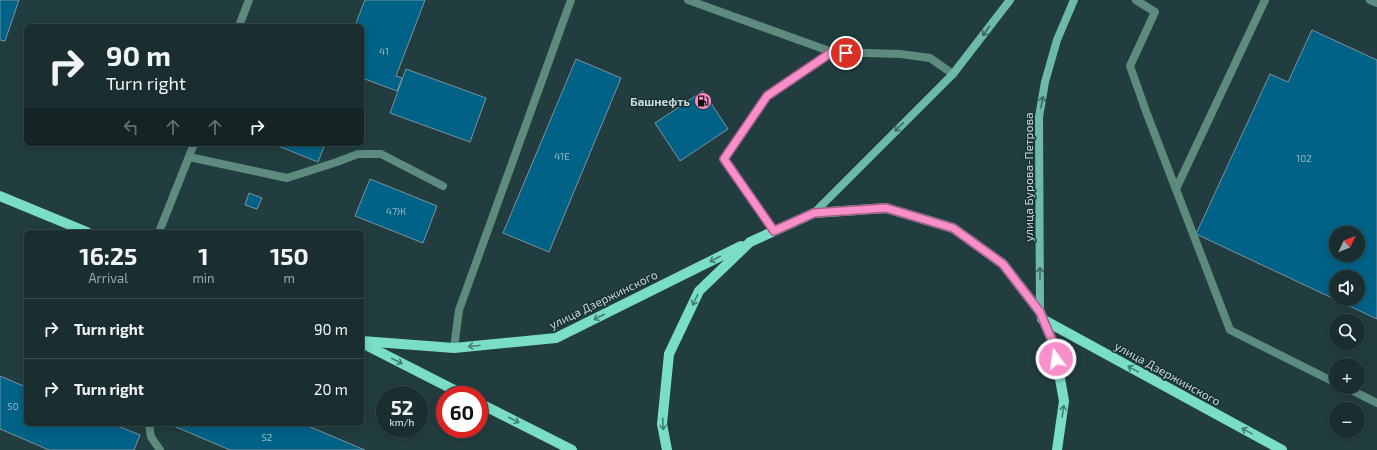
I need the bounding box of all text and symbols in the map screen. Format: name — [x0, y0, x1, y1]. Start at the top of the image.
one-way arrow — [982, 25, 990, 36]
pin — [829, 36, 863, 70]
text: 90 m — [106, 38, 171, 72]
icon: right — [40, 40, 92, 92]
icon: arrive — [835, 42, 857, 64]
house number: 41 — [379, 45, 389, 57]
text: Turn right — [106, 72, 186, 94]
fuel station icon: Башнефть — [693, 91, 713, 111]
place label: Башнефть — [630, 94, 691, 108]
one-way arrow — [1038, 96, 1046, 109]
street label: улица Бурова-Петрова — [1021, 112, 1036, 242]
icon: left — [120, 116, 142, 138]
icon: ahead — [162, 116, 184, 138]
icon: ahead — [204, 116, 226, 138]
icon: right — [246, 116, 268, 138]
one-way arrow — [894, 123, 904, 132]
house number: 41Е — [554, 150, 570, 162]
house number: 102 — [1296, 152, 1312, 164]
house number: 47Ж — [386, 205, 406, 217]
north arrow — [1329, 226, 1365, 262]
map controls — [1329, 226, 1365, 438]
text: 16:25 — [79, 241, 137, 270]
text: 1 — [198, 241, 209, 270]
text: 150 — [270, 241, 309, 270]
one-way arrow — [709, 256, 721, 263]
street label: улица Дзержинского — [547, 267, 660, 332]
one-way arrow — [1036, 267, 1043, 280]
text: Arrival — [88, 270, 128, 286]
text: min — [192, 270, 215, 286]
text: m — [284, 270, 295, 286]
button: sound — [1329, 270, 1365, 306]
one-way arrow — [691, 294, 698, 306]
one-way arrow — [593, 314, 605, 321]
button: search — [1329, 314, 1365, 350]
icon: right — [40, 318, 62, 340]
text: Turn right — [74, 320, 144, 338]
text: 90 m — [314, 320, 348, 338]
position arrow — [1035, 338, 1077, 380]
street label: улица Дзержинского — [1112, 338, 1223, 409]
one-way arrow — [468, 342, 481, 350]
one-way arrow — [390, 357, 402, 365]
button: + — [1329, 358, 1365, 394]
one-way arrow — [1127, 364, 1139, 372]
icon: right — [40, 378, 62, 400]
text: Turn right — [74, 380, 144, 398]
text: 20 m — [314, 380, 348, 398]
speed limit sign: 60 — [436, 386, 488, 438]
text: 52 — [391, 395, 413, 419]
house number: 50 — [7, 400, 19, 412]
button: − — [1329, 402, 1365, 438]
one-way arrow — [1059, 405, 1066, 418]
text: km/h — [390, 416, 414, 428]
one-way arrow — [507, 417, 519, 424]
one-way arrow — [659, 417, 667, 430]
one-way arrow — [1241, 427, 1253, 435]
house number: 52 — [262, 431, 273, 443]

